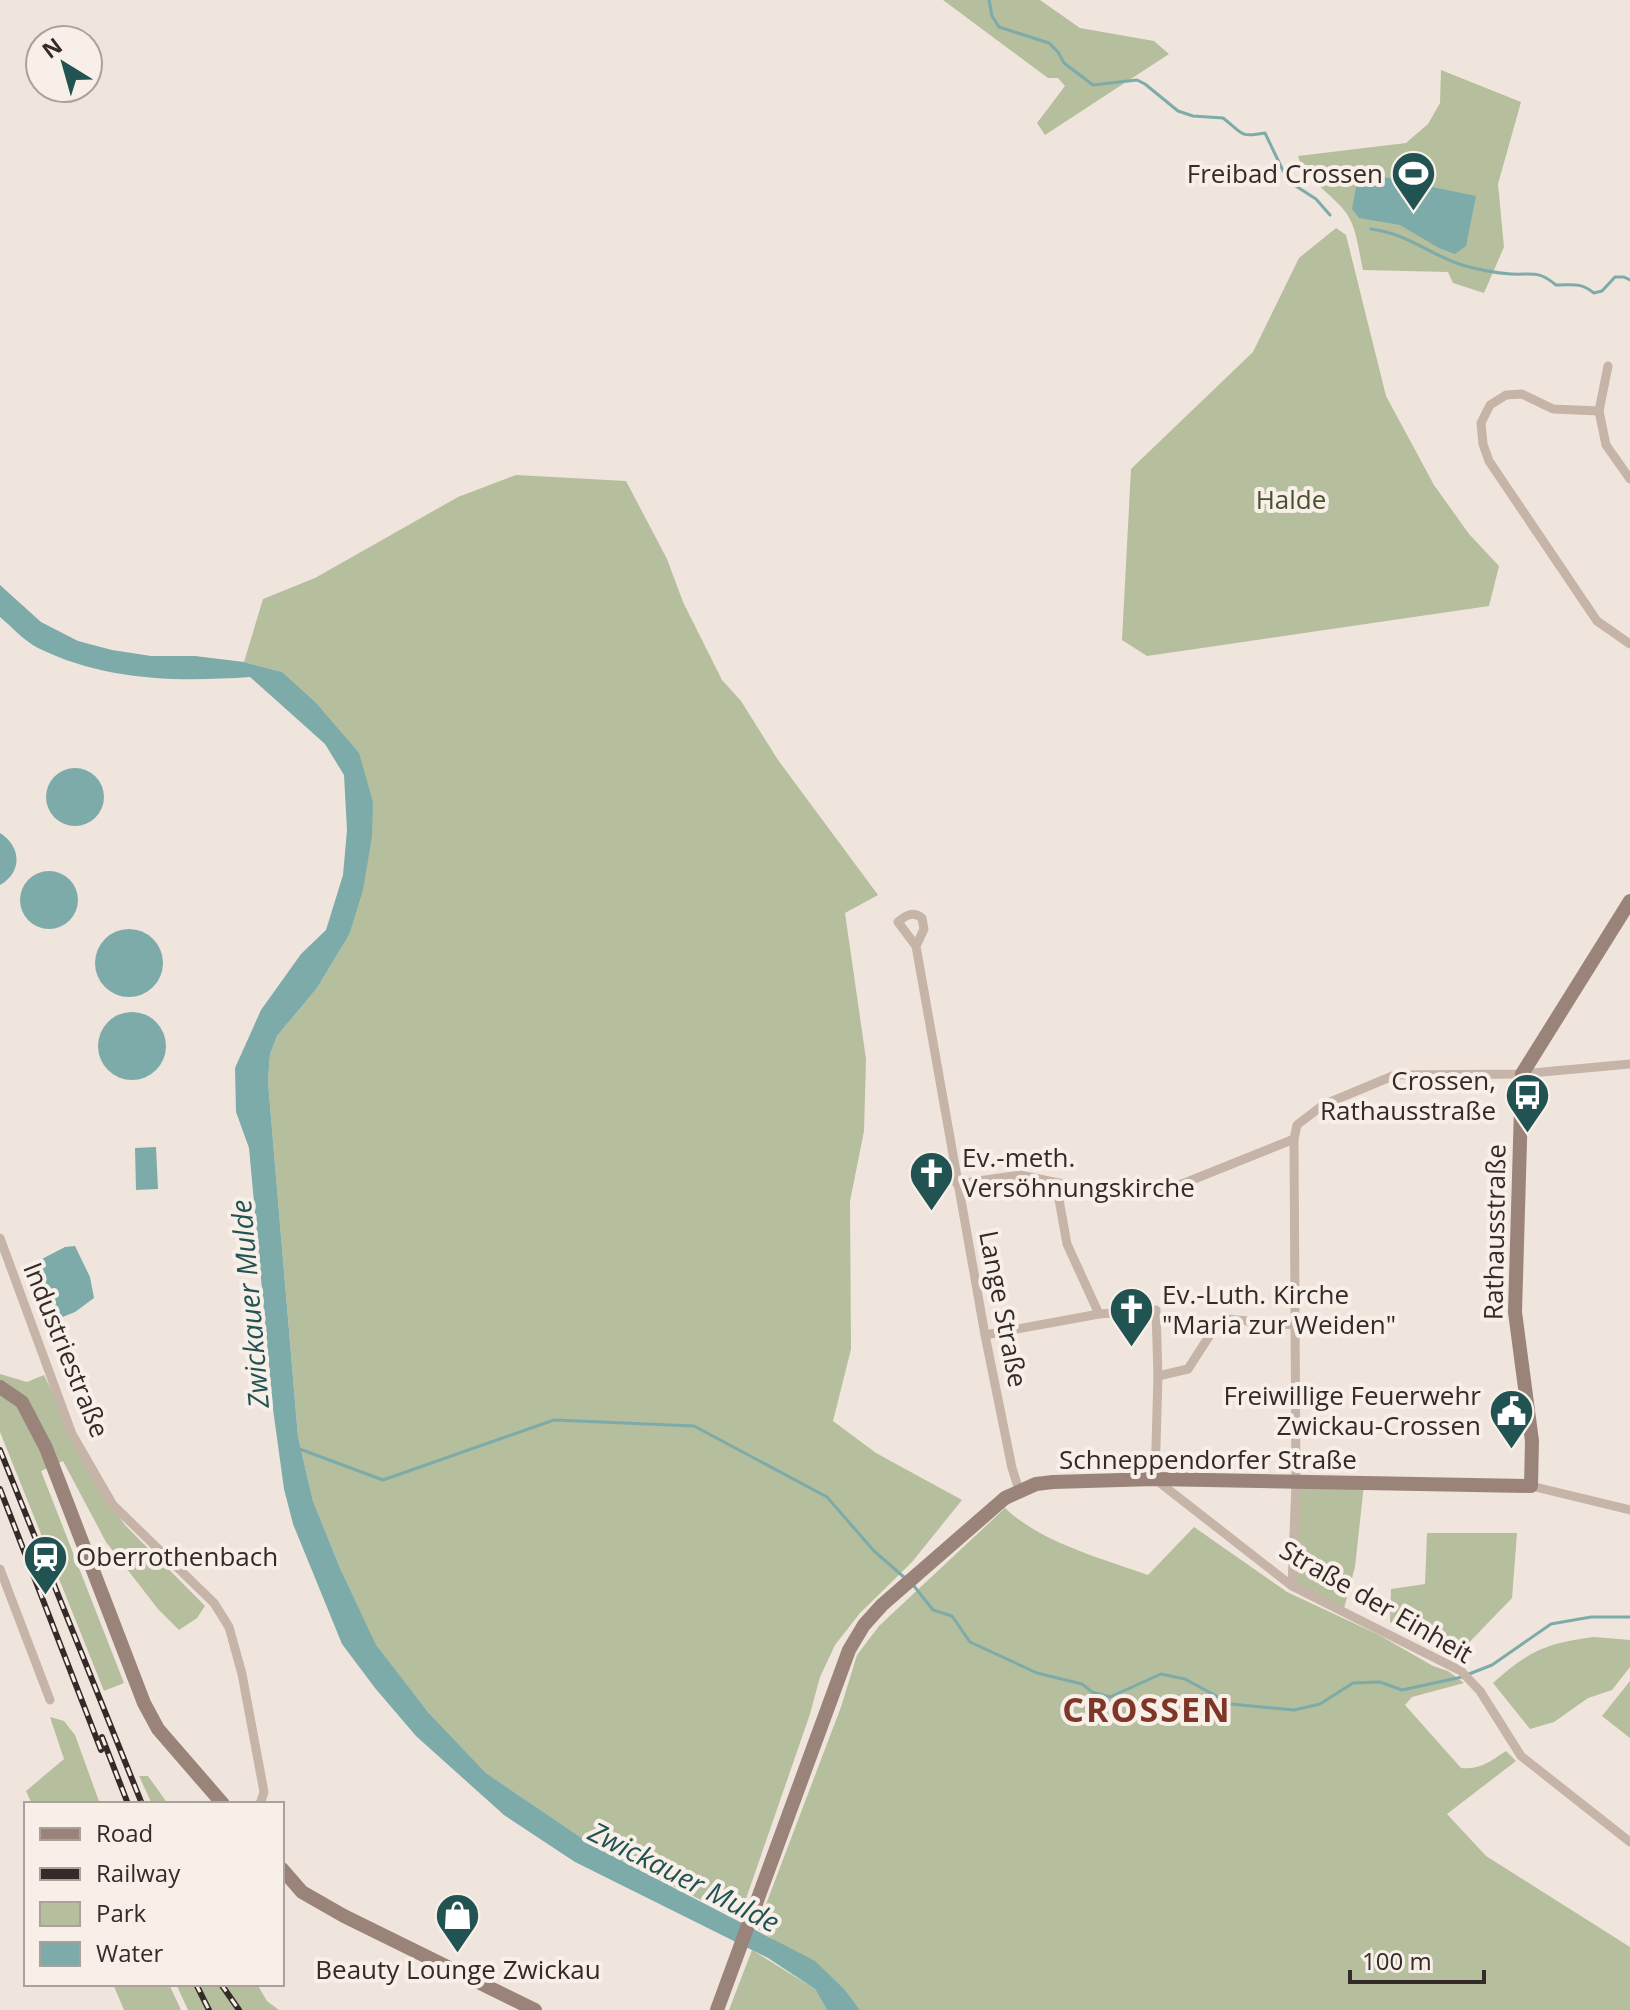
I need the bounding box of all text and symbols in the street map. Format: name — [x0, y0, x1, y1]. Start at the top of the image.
north arrow — [24, 24, 104, 104]
text: N — [35, 30, 68, 65]
sports icon: Freibad Crossen — [1390, 150, 1438, 213]
place label: Freibad Crossen — [1187, 155, 1383, 191]
park label: Halde — [1256, 481, 1326, 517]
place label: Crossen, Rathausstraße — [1320, 1062, 1496, 1128]
bus stop icon: Crossen, Rathausstraße — [1503, 1072, 1551, 1135]
place label: Ev.-meth. Versöhnungskirche — [962, 1139, 1195, 1205]
street label: Rathausstraße — [1474, 1144, 1514, 1320]
church icon: Ev.-meth. Versöhnungskirche — [907, 1149, 955, 1212]
water label: Zwickauer Mulde — [221, 1198, 277, 1411]
street label: Lange Straße — [971, 1227, 1037, 1390]
street label: Industriestraße — [15, 1257, 118, 1443]
place label: Ev.-Luth. Kirche "Maria zur Weiden" — [1162, 1276, 1396, 1342]
church icon: Ev.-Luth. Kirche "Maria zur Weiden" — [1107, 1286, 1155, 1349]
place label: Freiwillige Feuerwehr Zwickau-Crossen — [1223, 1377, 1481, 1443]
public building icon: Freiwillige Feuerwehr Zwickau-Crossen — [1488, 1387, 1536, 1450]
street label: Schneppendorfer Straße — [1059, 1441, 1357, 1477]
street label: Straße der Einheit — [1273, 1531, 1480, 1671]
station icon: Oberrothenbach — [21, 1533, 69, 1596]
place label: Oberrothenbach — [76, 1538, 278, 1574]
district label: CROSSEN — [1062, 1686, 1232, 1732]
legend — [24, 1802, 284, 1986]
water label: Zwickauer Mulde — [582, 1811, 786, 1941]
text: Road — [96, 1816, 153, 1849]
text: Railway — [96, 1856, 181, 1889]
shop icon: Beauty Lounge Zwickau — [434, 1891, 482, 1954]
text: Park — [96, 1896, 147, 1929]
scale bar — [1350, 1934, 1484, 1984]
text: Water — [96, 1936, 164, 1969]
text: 100 m — [1362, 1944, 1432, 1977]
place label: Beauty Lounge Zwickau — [315, 1951, 601, 1987]

